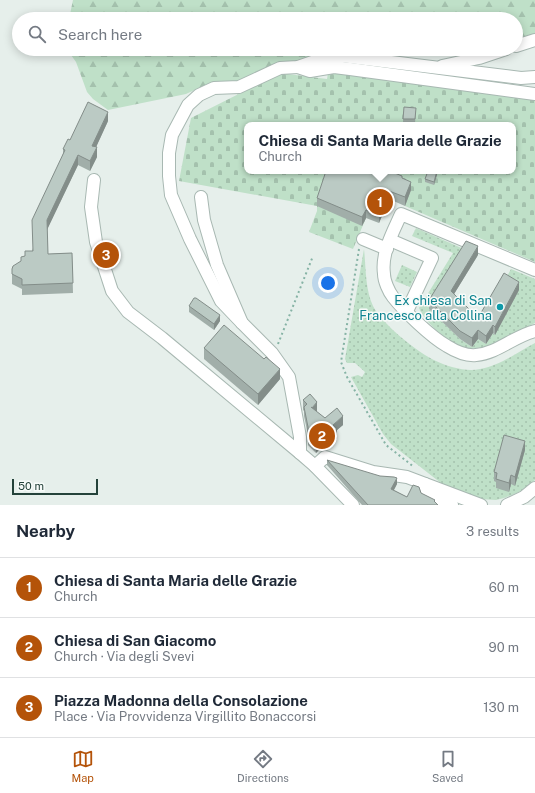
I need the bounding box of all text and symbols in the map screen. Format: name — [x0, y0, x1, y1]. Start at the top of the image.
search box — [12, 12, 523, 56]
icon: search — [26, 23, 48, 45]
text: Search here — [58, 26, 142, 43]
popup — [244, 122, 516, 174]
text: Chiesa di Santa Maria delle Grazie — [258, 132, 502, 149]
text: Church — [258, 149, 302, 164]
pin: 1 — [367, 187, 393, 217]
pin: 3 — [93, 240, 119, 270]
your location — [318, 273, 338, 293]
place label: Ex chiesa di San Francesco alla Collina — [359, 293, 492, 323]
marker: Ex chiesa di San Francesco alla Collina — [495, 302, 505, 312]
pin: 2 — [309, 421, 335, 451]
scale bar — [12, 477, 98, 496]
text: 50 m — [18, 480, 44, 492]
text: Nearby — [16, 521, 75, 541]
text: 3 results — [466, 524, 519, 539]
text: Chiesa di Santa Maria delle Grazie — [54, 572, 297, 589]
text: 1 — [26, 580, 32, 595]
text: 60 m — [489, 580, 519, 595]
text: Church — [54, 589, 98, 604]
text: Chiesa di San Giacomo — [54, 632, 216, 649]
text: 2 — [25, 640, 33, 655]
text: 90 m — [489, 640, 519, 655]
text: Church · Via degli Svevi — [54, 649, 194, 664]
text: Piazza Madonna della Consolazione — [54, 692, 308, 709]
text: 3 — [25, 700, 33, 715]
text: 130 m — [483, 700, 519, 715]
text: Place · Via Provvidenza Virgillito Bonaccorsi — [54, 709, 316, 724]
tab: Map — [72, 748, 94, 784]
tab: Directions — [237, 748, 289, 784]
tab: Saved — [432, 748, 463, 784]

